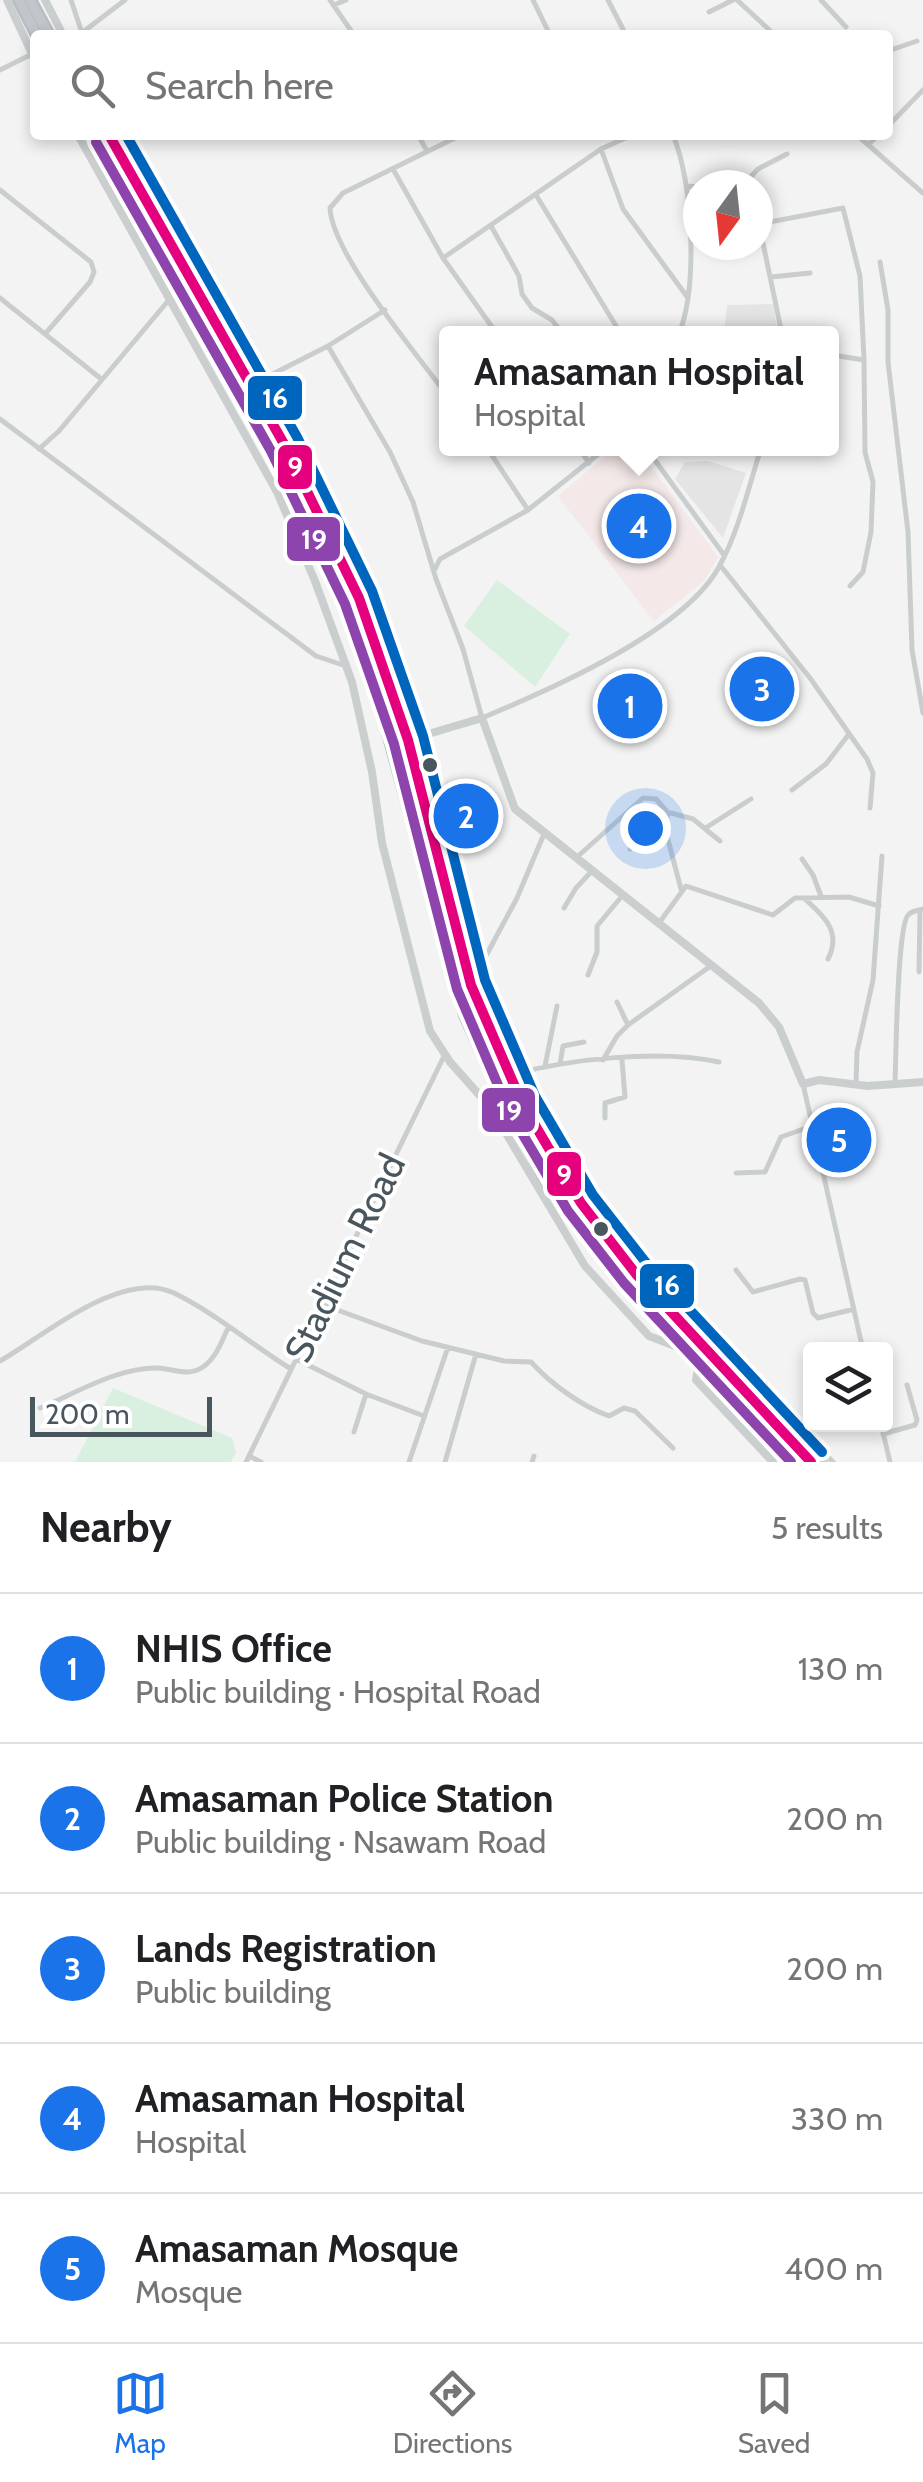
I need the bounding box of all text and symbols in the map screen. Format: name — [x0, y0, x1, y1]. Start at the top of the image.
search box — [30, 30, 893, 140]
icon: search — [65, 58, 120, 113]
text: Search here — [145, 62, 334, 109]
north arrow — [683, 170, 773, 260]
popup — [439, 326, 839, 456]
text: Amasaman Hospital — [474, 348, 804, 395]
line badge: 16 — [246, 374, 304, 422]
text: 16 — [262, 381, 288, 415]
text: Hospital — [474, 395, 585, 434]
line badge: 9 — [276, 443, 314, 491]
text: 9 — [287, 449, 303, 483]
pin: 4 — [606, 488, 672, 564]
line badge: 19 — [285, 515, 342, 563]
text: 19 — [301, 522, 327, 556]
pin: 3 — [730, 652, 794, 726]
pin: 1 — [598, 668, 662, 744]
unlabelled marker — [420, 755, 440, 775]
pin: 2 — [434, 778, 498, 854]
your location — [620, 803, 671, 854]
line badge: 19 — [480, 1086, 537, 1134]
text: 19 — [496, 1093, 522, 1127]
pin: 5 — [806, 1102, 872, 1178]
street label: Stadium Road — [274, 1146, 415, 1370]
line badge: 9 — [545, 1150, 583, 1198]
text: 9 — [556, 1157, 572, 1191]
unlabelled marker — [591, 1219, 611, 1239]
line badge: 16 — [638, 1262, 696, 1310]
text: 16 — [654, 1268, 680, 1302]
map controls — [803, 1342, 893, 1432]
button: layers — [803, 1342, 893, 1432]
scale bar — [30, 1392, 212, 1436]
text: 200 m — [45, 1397, 130, 1431]
text: Nearby — [40, 1501, 172, 1553]
text: 5 results — [771, 1508, 883, 1547]
text: NHIS Office — [135, 1625, 332, 1672]
text: 1 — [67, 1649, 78, 1688]
text: 130 m — [798, 1649, 883, 1688]
text: Public building · Hospital Road — [135, 1672, 541, 1711]
text: Amasaman Police Station — [135, 1775, 554, 1822]
text: 2 — [64, 1799, 81, 1838]
text: 200 m — [786, 1799, 883, 1838]
text: Public building · Nsawam Road — [135, 1822, 546, 1861]
text: Lands Registration — [135, 1925, 437, 1972]
text: 3 — [64, 1949, 81, 1988]
text: 200 m — [786, 1949, 883, 1988]
text: Public building — [135, 1972, 331, 2011]
text: Amasaman Hospital — [135, 2075, 465, 2122]
text: 4 — [63, 2099, 82, 2138]
text: 330 m — [791, 2099, 883, 2138]
text: Hospital — [135, 2122, 246, 2161]
text: Amasaman Mosque — [135, 2225, 458, 2272]
text: 5 — [64, 2249, 81, 2288]
text: 400 m — [785, 2249, 883, 2288]
text: Mosque — [135, 2272, 242, 2311]
tab: Map — [113, 2366, 168, 2460]
tab: Directions — [393, 2366, 512, 2460]
tab: Saved — [738, 2366, 810, 2460]

